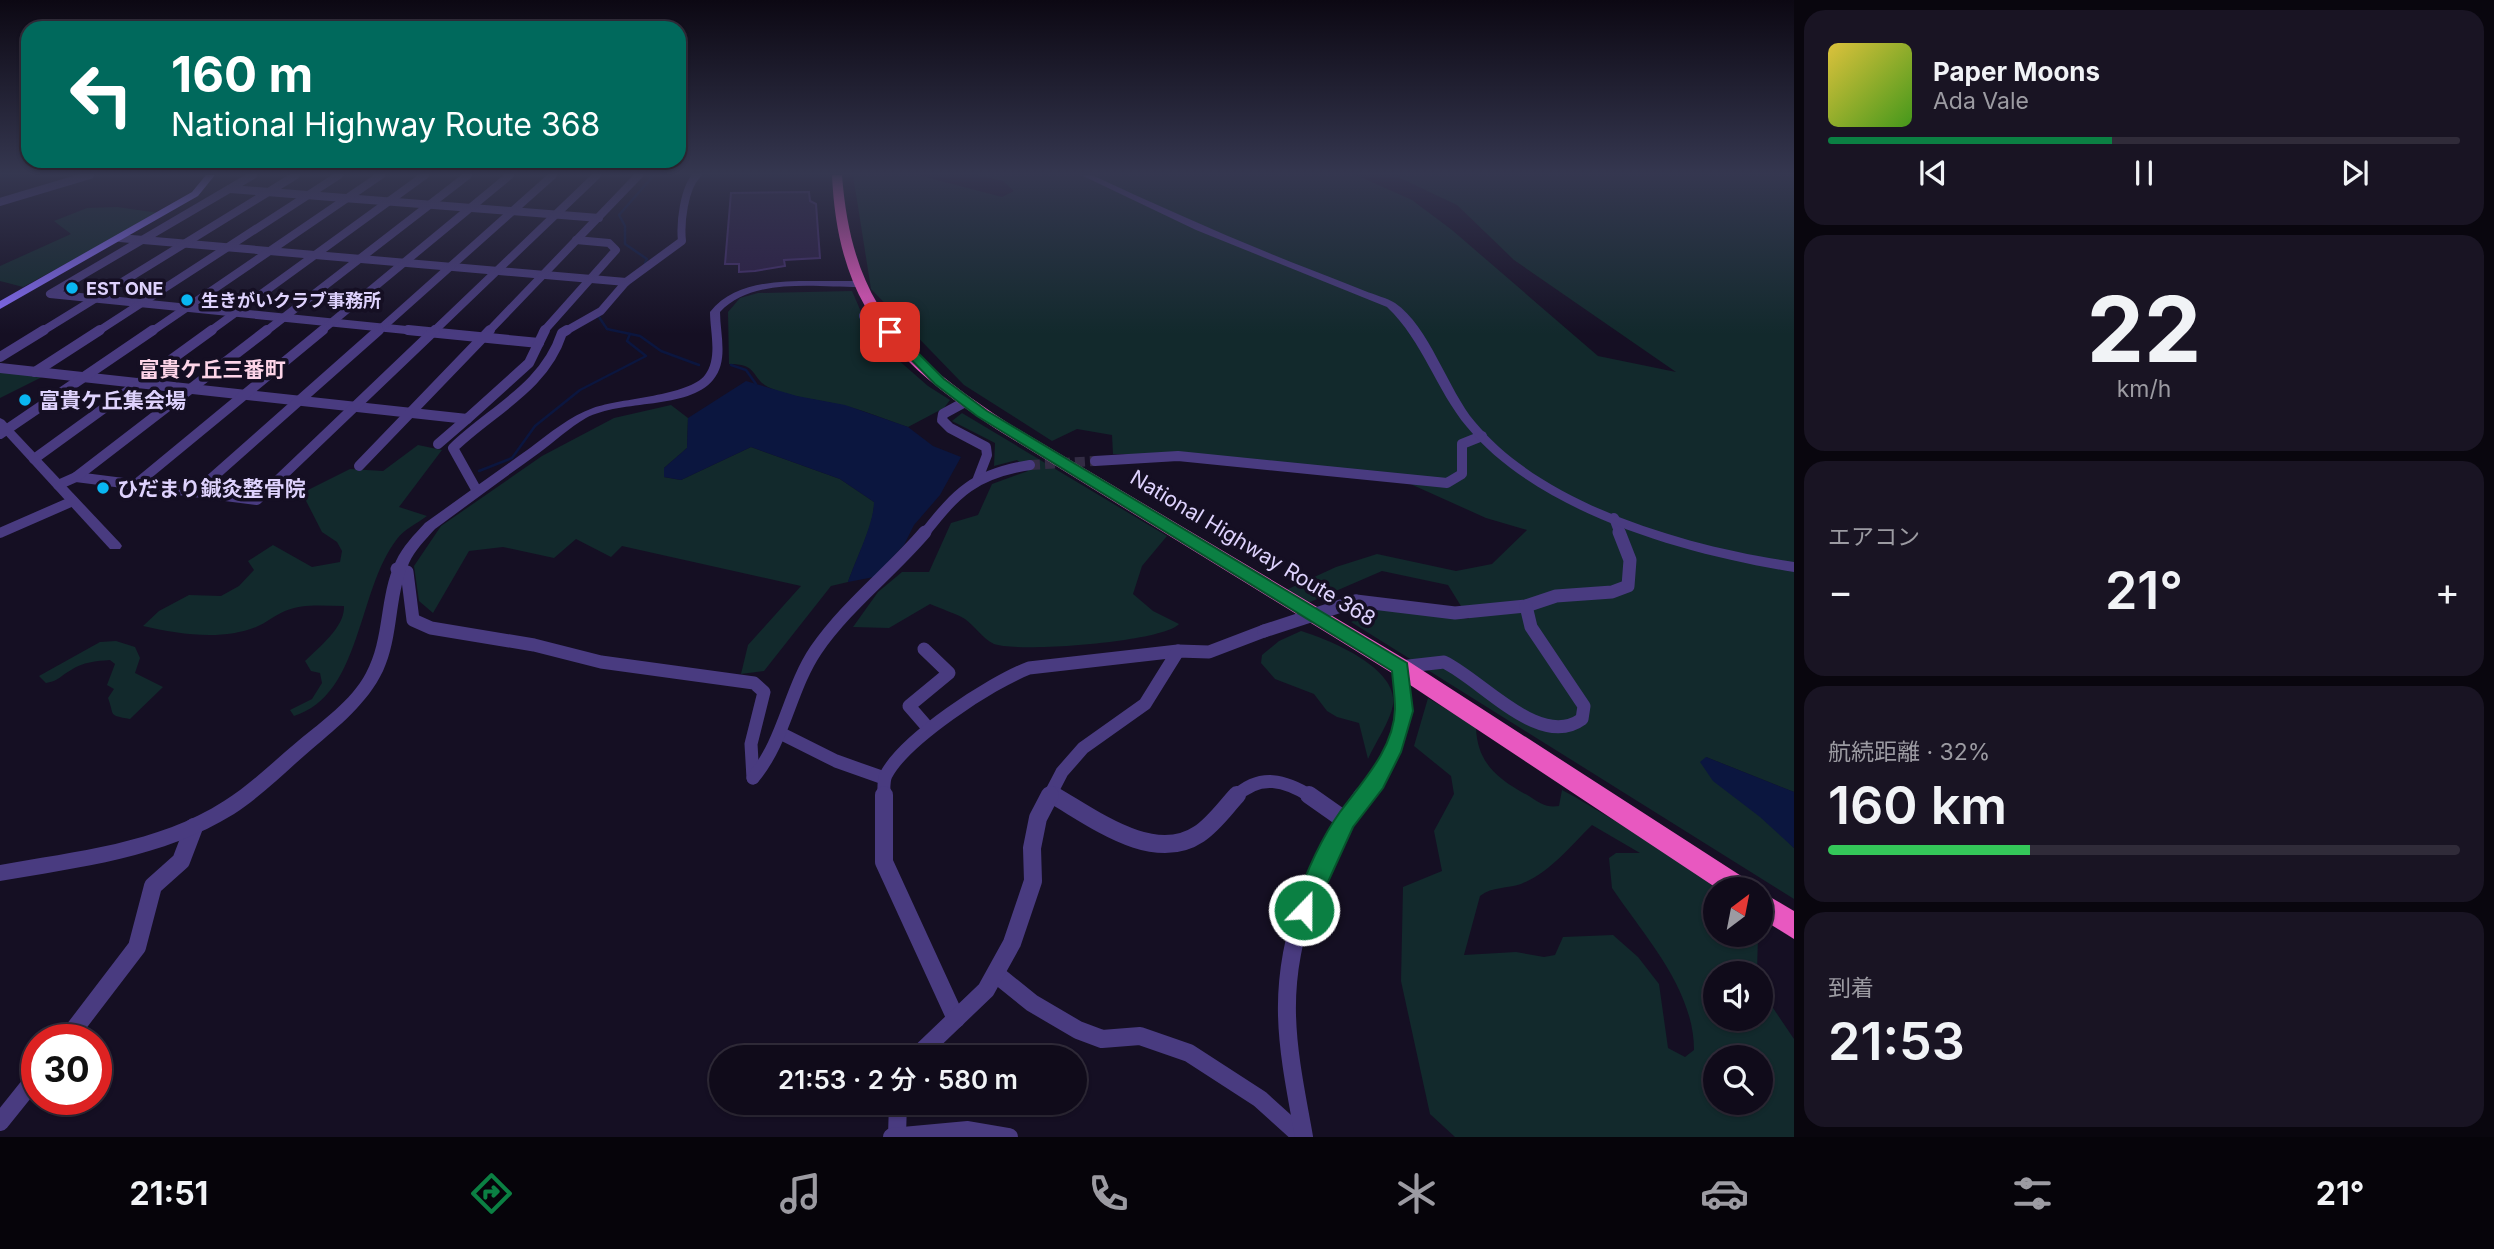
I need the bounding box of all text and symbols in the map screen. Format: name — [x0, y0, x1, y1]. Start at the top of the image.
text: 160 m — [171, 45, 313, 104]
icon: left — [56, 49, 147, 140]
text: Paper Moons — [1933, 56, 2100, 87]
text: Ada Vale — [1933, 87, 2029, 115]
text: National Highway Route 368 — [171, 105, 600, 144]
icon: previous — [1914, 154, 1952, 192]
icon: pause — [2125, 154, 2163, 192]
icon: next — [2336, 154, 2374, 192]
text: 22 — [2087, 274, 2201, 384]
place label: EST ONE — [86, 278, 164, 299]
marker: EST ONE — [64, 280, 80, 296]
place label: 生きがいクラブ事務所 — [201, 290, 381, 311]
marker: 生きがいクラブ事務所 — [179, 292, 195, 308]
pin — [860, 302, 920, 362]
icon: arrive — [871, 313, 909, 351]
district label: 富貴ケ丘三番町 — [139, 357, 286, 382]
text: km/h — [2117, 375, 2171, 403]
place label: 富貴ケ丘集会場 — [39, 388, 186, 413]
marker: 富貴ケ丘集会場 — [17, 392, 33, 408]
street label: National Highway Route 368 — [1126, 465, 1380, 631]
place label: ひだまり鍼灸整骨院 — [117, 476, 306, 501]
marker: ひだまり鍼灸整骨院 — [95, 480, 111, 496]
text: エアコン — [1828, 523, 1920, 551]
text: 21° — [2105, 559, 2183, 622]
text: − — [1828, 568, 1853, 614]
text: + — [2435, 568, 2460, 614]
text: 航続距離 · 32% — [1828, 738, 1990, 766]
text: 160 km — [1828, 774, 2007, 837]
position arrow — [1267, 873, 1341, 947]
north arrow — [1703, 877, 1773, 947]
map controls — [1703, 877, 1773, 1115]
button: sound — [1703, 961, 1773, 1031]
text: 到着 — [1828, 974, 1874, 1002]
text: 21:53 — [1828, 1010, 1965, 1073]
speed limit sign: 30 — [21, 1024, 112, 1115]
button: search — [1703, 1045, 1773, 1115]
text: 21:53 · 2 分 · 580 m — [778, 1064, 1018, 1095]
icon: directions — [467, 1169, 516, 1218]
icon: music — [776, 1169, 825, 1218]
icon: phone — [1084, 1169, 1133, 1218]
icon: climate — [1392, 1169, 1441, 1218]
icon: car — [1700, 1169, 1749, 1218]
icon: filters — [2008, 1169, 2057, 1218]
text: 21:51 — [130, 1174, 208, 1213]
text: 21° — [2316, 1174, 2364, 1213]

